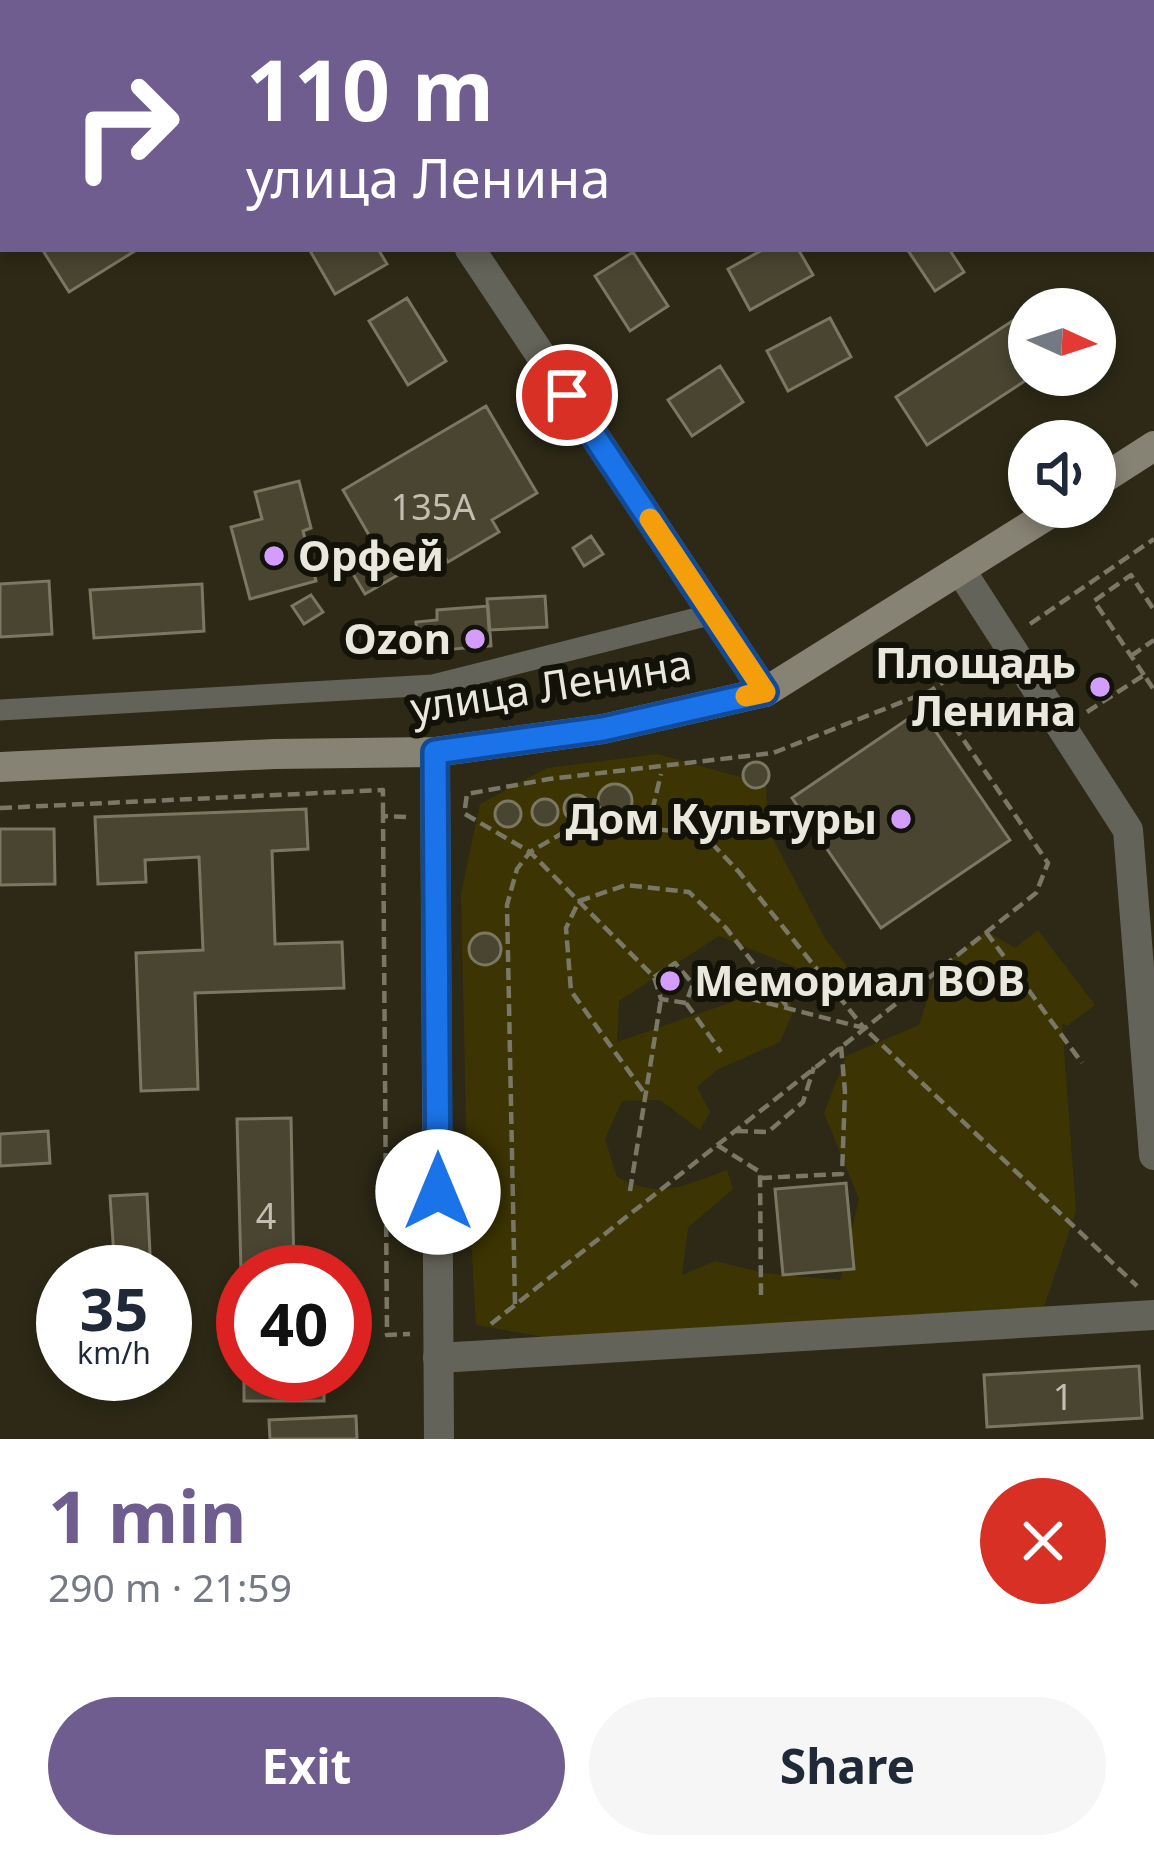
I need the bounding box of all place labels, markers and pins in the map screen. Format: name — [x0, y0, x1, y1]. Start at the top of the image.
pin — [516, 344, 618, 446]
place label: Орфей — [298, 526, 444, 583]
marker: Орфей — [261, 543, 287, 569]
place label: Ozon — [344, 609, 451, 666]
marker: Ozon — [462, 626, 488, 652]
place label: Площадь Ленина — [875, 633, 1076, 738]
marker: Площадь Ленина — [1087, 674, 1113, 700]
place label: Дом Культуры — [565, 789, 877, 846]
marker: Дом Культуры — [888, 806, 914, 832]
place label: Мемориал ВОВ — [694, 951, 1025, 1008]
marker: Мемориал ВОВ — [657, 968, 683, 994]

